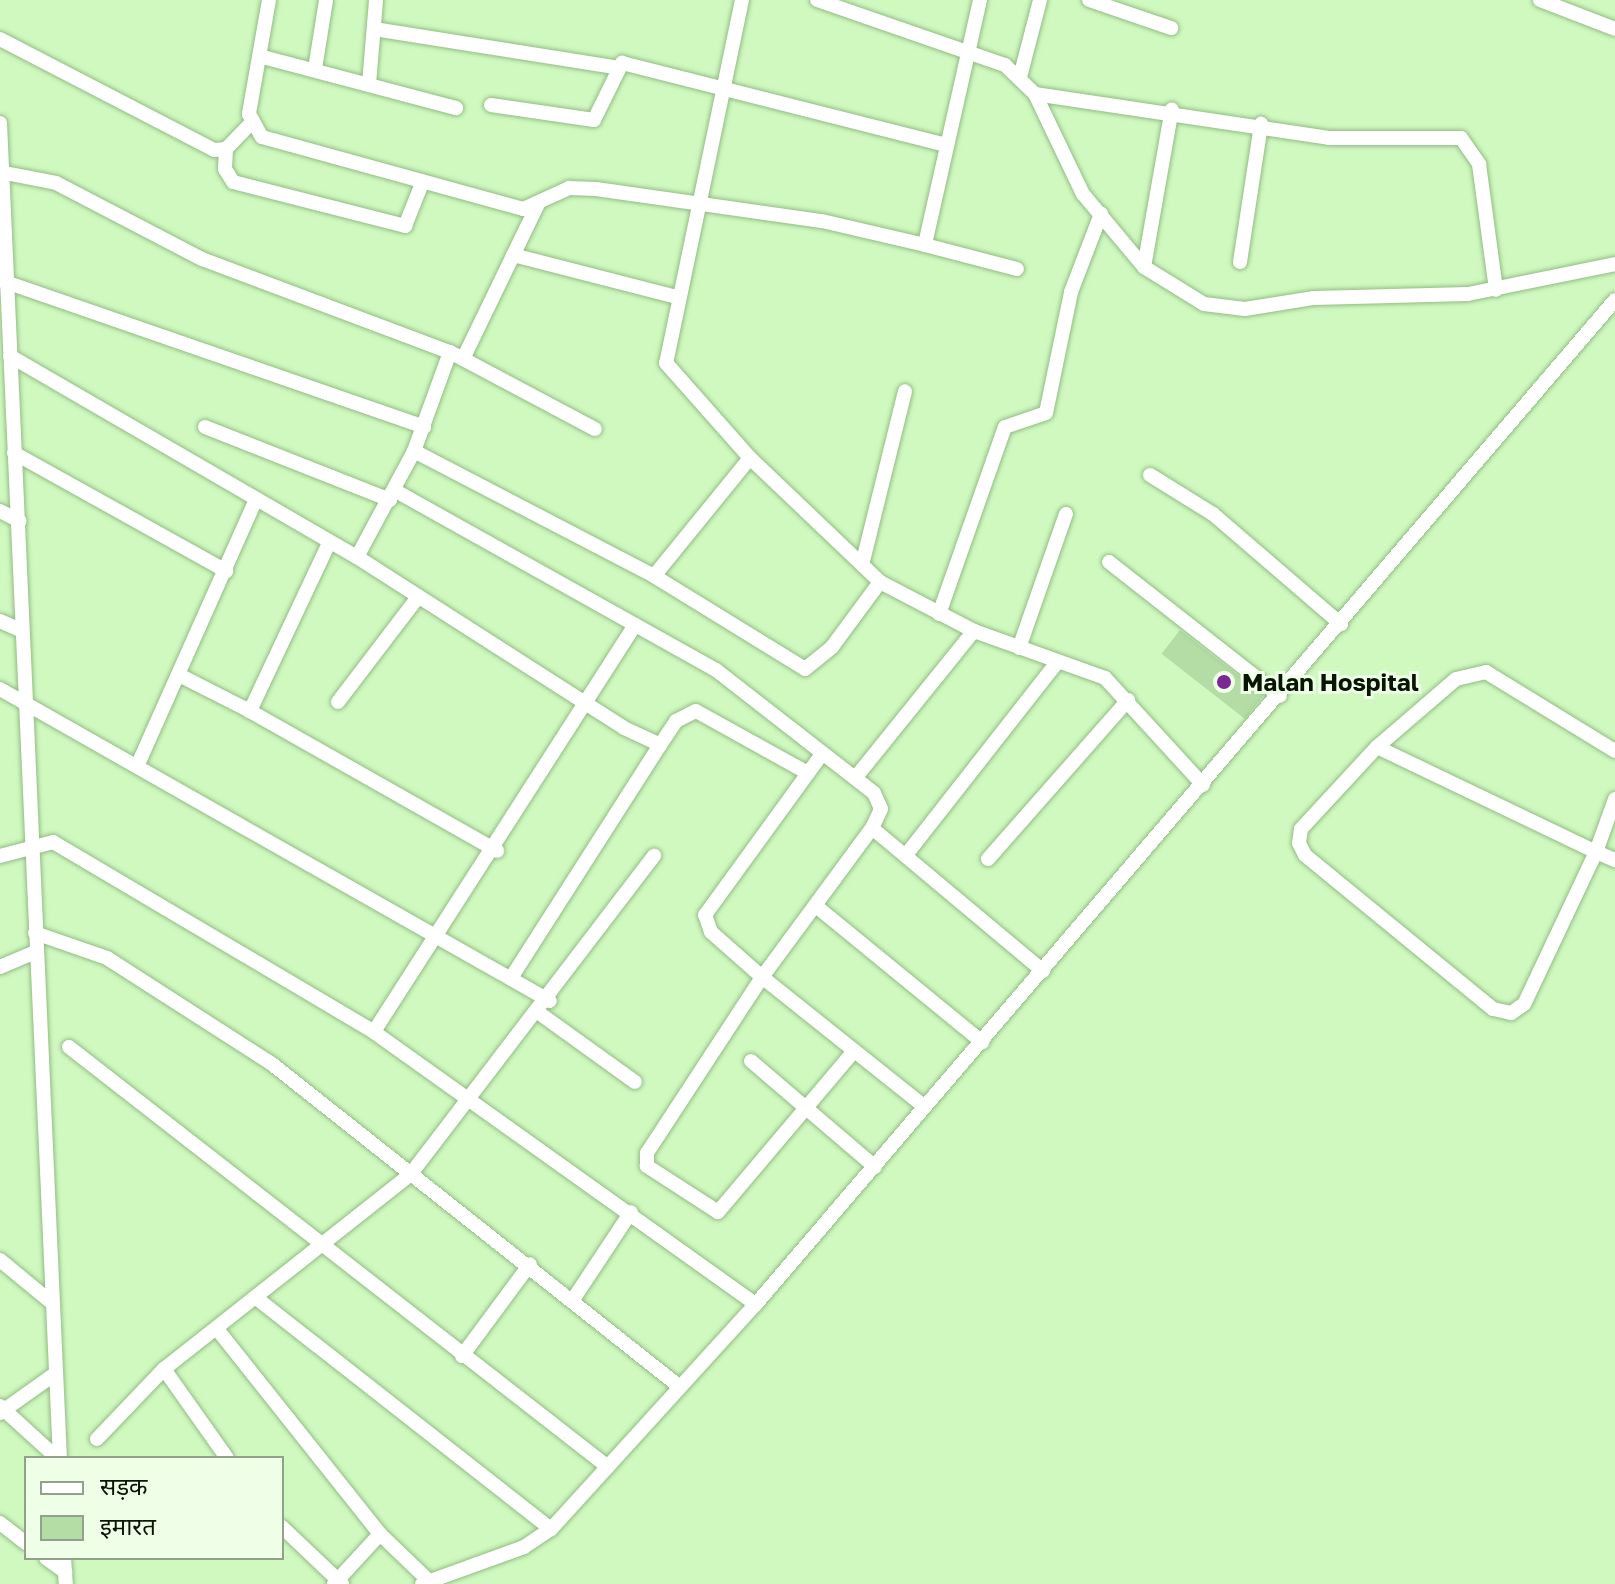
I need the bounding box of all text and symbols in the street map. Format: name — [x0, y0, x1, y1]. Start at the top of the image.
place label: Malan Hospital — [1242, 668, 1419, 696]
marker: Malan Hospital — [1213, 671, 1235, 693]
legend — [24, 1456, 284, 1560]
text: सड़क — [100, 1471, 148, 1500]
text: इमारत — [100, 1511, 156, 1540]

